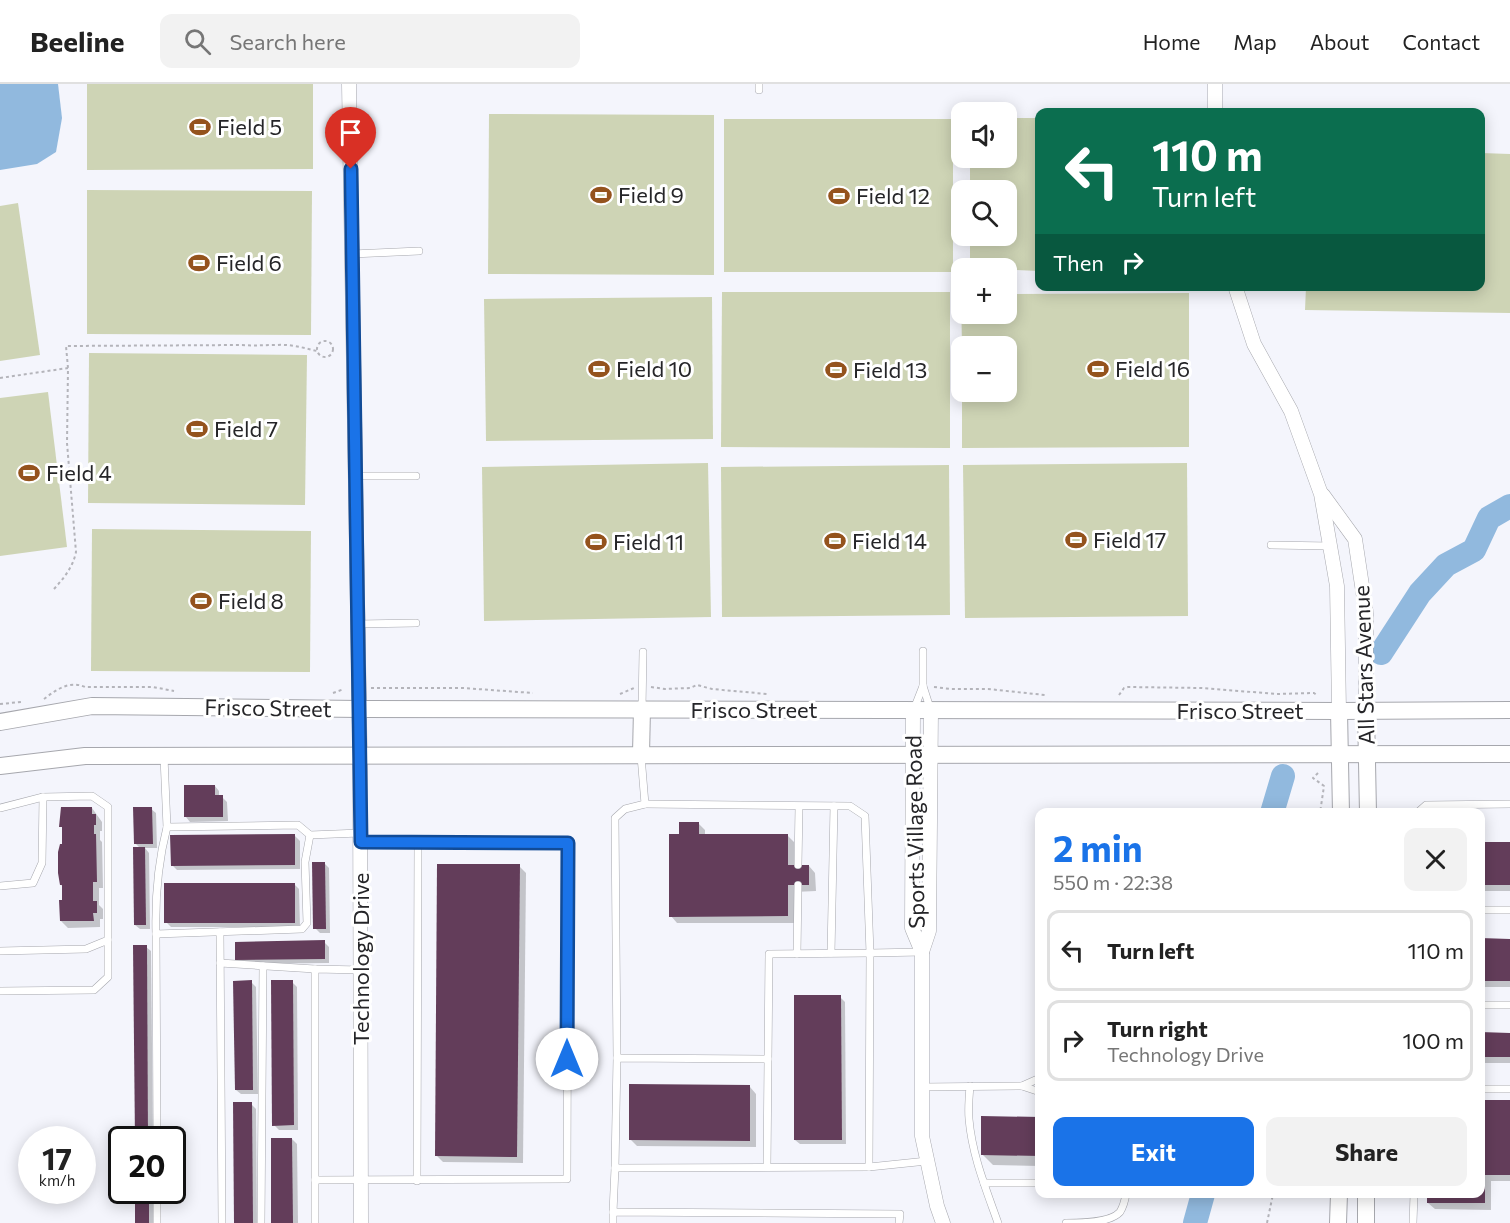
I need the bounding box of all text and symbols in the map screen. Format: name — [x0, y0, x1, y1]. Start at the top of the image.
search box — [160, 14, 580, 68]
text: Beeline — [30, 24, 124, 58]
icon: search — [181, 25, 214, 58]
text: Search here — [229, 28, 346, 55]
text: Home — [1143, 29, 1200, 54]
text: Map — [1233, 29, 1277, 54]
text: About — [1310, 29, 1369, 54]
text: Contact — [1402, 29, 1480, 54]
map controls — [951, 102, 1017, 402]
button: sound — [951, 102, 1017, 168]
pin — [325, 107, 376, 169]
place label: Field 5 — [217, 113, 282, 140]
sports icon: Field 5 — [188, 115, 212, 139]
icon: arrive — [334, 116, 367, 149]
text: 110 m — [1152, 128, 1263, 180]
icon: left — [1053, 132, 1131, 210]
button: search — [951, 180, 1017, 246]
text: Turn left — [1152, 180, 1256, 213]
place label: Field 9 — [618, 181, 684, 208]
place label: Field 12 — [856, 182, 930, 209]
sports icon: Field 9 — [589, 183, 613, 207]
sports icon: Field 12 — [827, 184, 851, 208]
icon: right — [1116, 246, 1149, 279]
place label: Field 6 — [216, 249, 282, 276]
text: Then — [1053, 249, 1104, 276]
sports icon: Field 6 — [187, 251, 211, 275]
button: + — [951, 258, 1017, 324]
button: − — [951, 336, 1017, 402]
place label: Field 10 — [616, 355, 692, 382]
place label: Field 16 — [1115, 355, 1190, 382]
place label: Field 13 — [853, 356, 927, 383]
sports icon: Field 10 — [587, 357, 611, 381]
sports icon: Field 16 — [1086, 357, 1110, 381]
sports icon: Field 13 — [824, 358, 848, 382]
place label: Field 7 — [214, 415, 278, 442]
sports icon: Field 7 — [185, 417, 209, 441]
place label: Field 4 — [46, 459, 112, 486]
sports icon: Field 4 — [17, 461, 41, 485]
place label: Field 17 — [1093, 526, 1166, 553]
place label: Field 14 — [852, 527, 927, 554]
place label: Field 11 — [613, 528, 684, 555]
sports icon: Field 17 — [1064, 528, 1088, 552]
sports icon: Field 14 — [823, 529, 847, 553]
sports icon: Field 11 — [584, 530, 608, 554]
street label: All Stars Avenue — [1347, 585, 1380, 745]
place label: Field 8 — [218, 587, 284, 614]
sports icon: Field 8 — [189, 589, 213, 613]
street label: Frisco Street — [204, 693, 332, 722]
street label: Frisco Street — [690, 696, 818, 723]
street label: Frisco Street — [1176, 697, 1304, 724]
street label: Sports Village Road — [899, 735, 930, 929]
text: 2 min — [1053, 825, 1143, 869]
button: close — [1404, 828, 1467, 891]
text: 550 m · 22:38 — [1053, 870, 1173, 894]
street label: Technology Drive — [347, 873, 374, 1045]
icon: left — [1056, 934, 1089, 967]
text: Turn left — [1107, 937, 1194, 964]
text: 110 m — [1407, 937, 1464, 964]
text: Turn right — [1107, 1015, 1208, 1042]
icon: right — [1056, 1024, 1089, 1057]
position arrow — [535, 1027, 599, 1091]
text: 100 m — [1402, 1027, 1464, 1054]
text: Technology Drive — [1107, 1042, 1264, 1066]
button: Exit — [1053, 1117, 1254, 1186]
button: Share — [1266, 1117, 1467, 1186]
speed limit sign: 20 — [108, 1126, 186, 1204]
text: 17 — [42, 1139, 72, 1176]
text: km/h — [39, 1171, 75, 1189]

